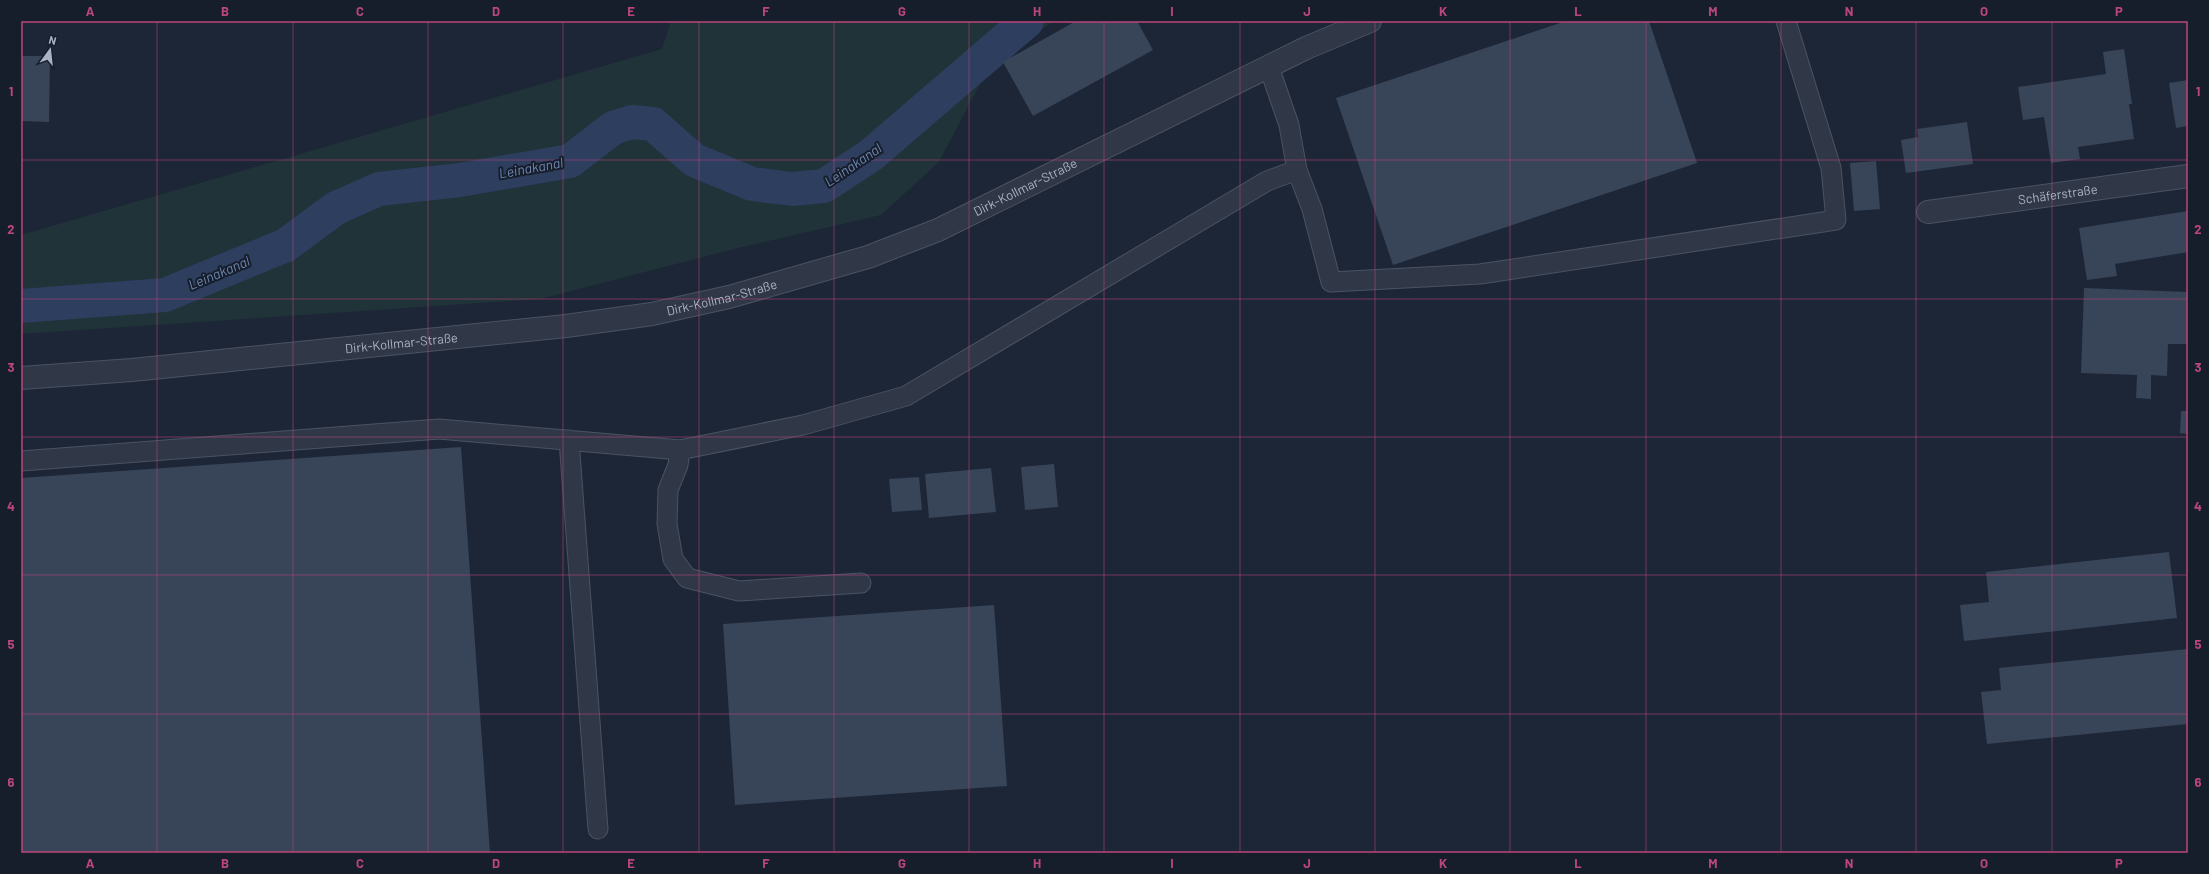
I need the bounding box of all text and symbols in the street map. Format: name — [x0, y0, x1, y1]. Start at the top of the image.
text: A — [86, 3, 95, 19]
text: B — [221, 3, 229, 19]
text: C — [356, 3, 364, 19]
text: D — [492, 3, 500, 19]
text: E — [627, 3, 635, 19]
text: F — [762, 3, 770, 19]
text: G — [898, 3, 906, 19]
text: H — [1033, 3, 1041, 19]
text: I — [1170, 3, 1174, 19]
text: J — [1303, 3, 1311, 19]
text: K — [1439, 3, 1447, 19]
text: L — [1574, 3, 1582, 19]
text: M — [1708, 3, 1718, 19]
text: N — [1845, 3, 1853, 19]
text: O — [1980, 3, 1988, 19]
text: P — [2115, 3, 2123, 19]
north arrow — [30, 30, 70, 70]
text: N — [47, 33, 58, 47]
text: 1 — [9, 83, 13, 99]
text: 1 — [2196, 83, 2200, 99]
water label: Leinakanal — [821, 139, 884, 190]
water label: Leinakanal — [497, 153, 564, 182]
street label: Dirk-Kollmar-Straße — [971, 155, 1080, 219]
street label: Schäferstraße — [2017, 181, 2099, 207]
text: 2 — [7, 221, 15, 237]
text: 2 — [2194, 221, 2202, 237]
water label: Leinakanal — [186, 252, 252, 293]
street label: Dirk-Kollmar-Straße — [665, 276, 779, 319]
street label: Dirk-Kollmar-Straße — [344, 329, 459, 356]
text: 3 — [7, 359, 15, 375]
text: 3 — [2194, 359, 2202, 375]
text: 4 — [7, 498, 15, 514]
text: 4 — [2194, 498, 2202, 514]
text: 5 — [7, 636, 15, 652]
text: 5 — [2194, 636, 2202, 652]
text: 6 — [8, 774, 15, 790]
text: 6 — [2195, 774, 2202, 790]
text: A — [86, 855, 95, 871]
text: B — [221, 855, 229, 871]
text: C — [356, 855, 364, 871]
text: D — [492, 855, 500, 871]
text: E — [627, 855, 635, 871]
text: F — [762, 855, 770, 871]
text: G — [898, 855, 906, 871]
text: H — [1033, 855, 1041, 871]
text: I — [1170, 855, 1174, 871]
text: J — [1303, 855, 1311, 871]
text: K — [1439, 855, 1447, 871]
text: L — [1574, 855, 1582, 871]
text: M — [1708, 855, 1718, 871]
text: N — [1845, 855, 1853, 871]
text: O — [1980, 855, 1988, 871]
text: P — [2115, 855, 2123, 871]

